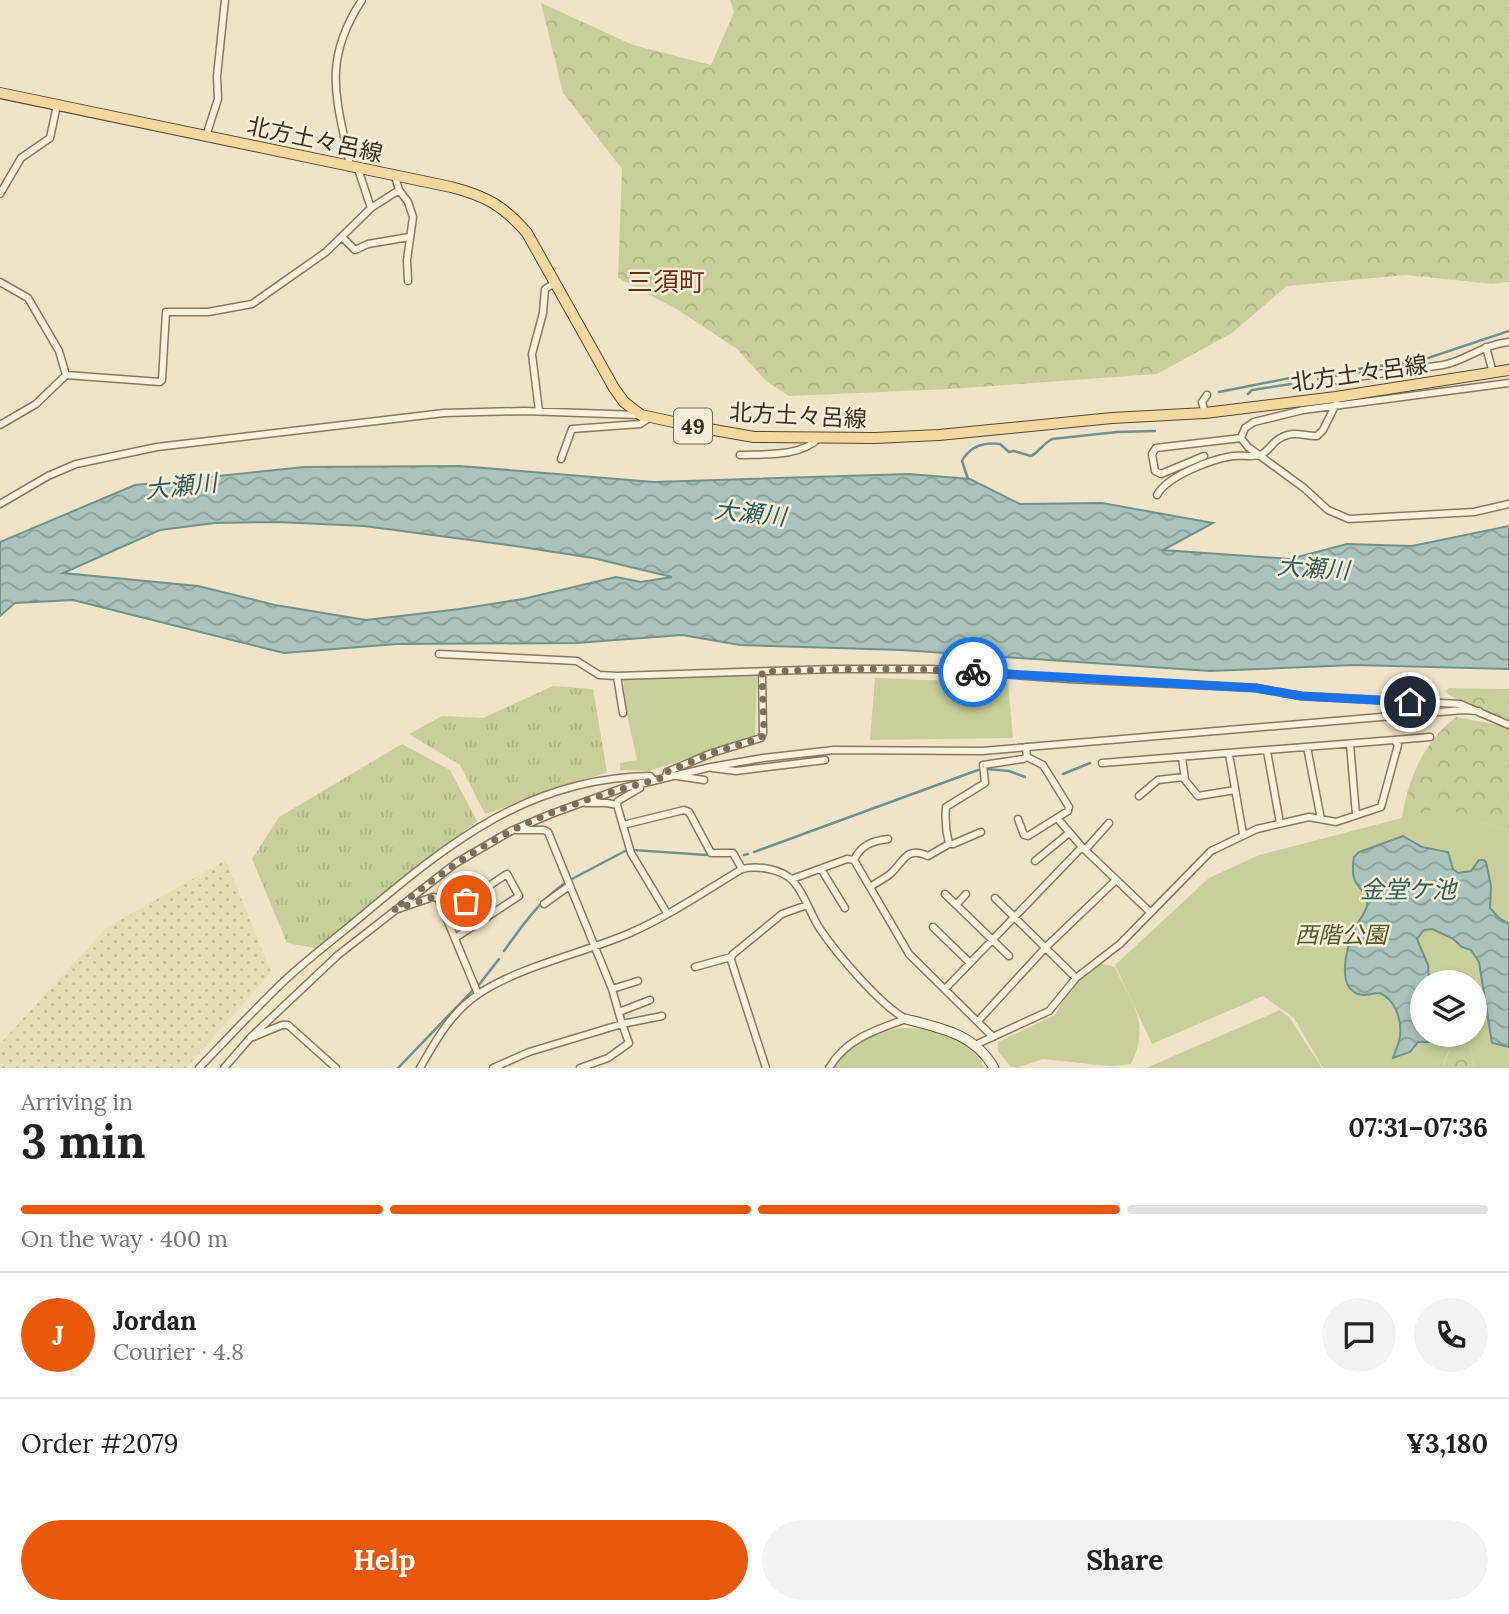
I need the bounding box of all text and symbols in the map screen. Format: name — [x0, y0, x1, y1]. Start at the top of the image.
street label: 北方土々呂線 — [244, 110, 386, 168]
district label: 三須町 — [627, 265, 705, 298]
street label: 北方土々呂線 — [1289, 349, 1429, 397]
street label: 北方土々呂線 — [728, 397, 868, 433]
road number: 49 — [674, 408, 712, 444]
water label: 大瀬川 — [144, 467, 221, 505]
water label: 大瀬川 — [713, 494, 790, 532]
water label: 大瀬川 — [1276, 550, 1353, 586]
courier — [938, 637, 1008, 707]
icon: bike — [954, 653, 992, 691]
pin — [1380, 672, 1440, 732]
icon: home — [1391, 683, 1429, 721]
pin — [436, 871, 496, 931]
water label: 金堂ケ池 — [1360, 874, 1458, 905]
icon: bag — [447, 882, 485, 920]
park label: 西階公園 — [1295, 920, 1390, 949]
map controls — [1410, 970, 1487, 1047]
button: layers — [1410, 970, 1487, 1047]
text: Arriving in — [21, 1087, 133, 1116]
text: 07:31–07:36 — [1348, 1111, 1488, 1144]
text: 3 min — [21, 1112, 146, 1171]
text: On the way · 400 m — [21, 1224, 228, 1253]
button: chat — [1322, 1298, 1396, 1372]
button: phone — [1414, 1298, 1488, 1372]
text: Jordan — [113, 1304, 197, 1337]
text: J — [52, 1319, 64, 1352]
text: Courier · 4.8 — [113, 1337, 244, 1366]
text: Order #2079 — [21, 1427, 179, 1460]
text: ¥3,180 — [1406, 1427, 1488, 1460]
button: Help — [21, 1520, 748, 1600]
button: Share — [762, 1520, 1488, 1600]

